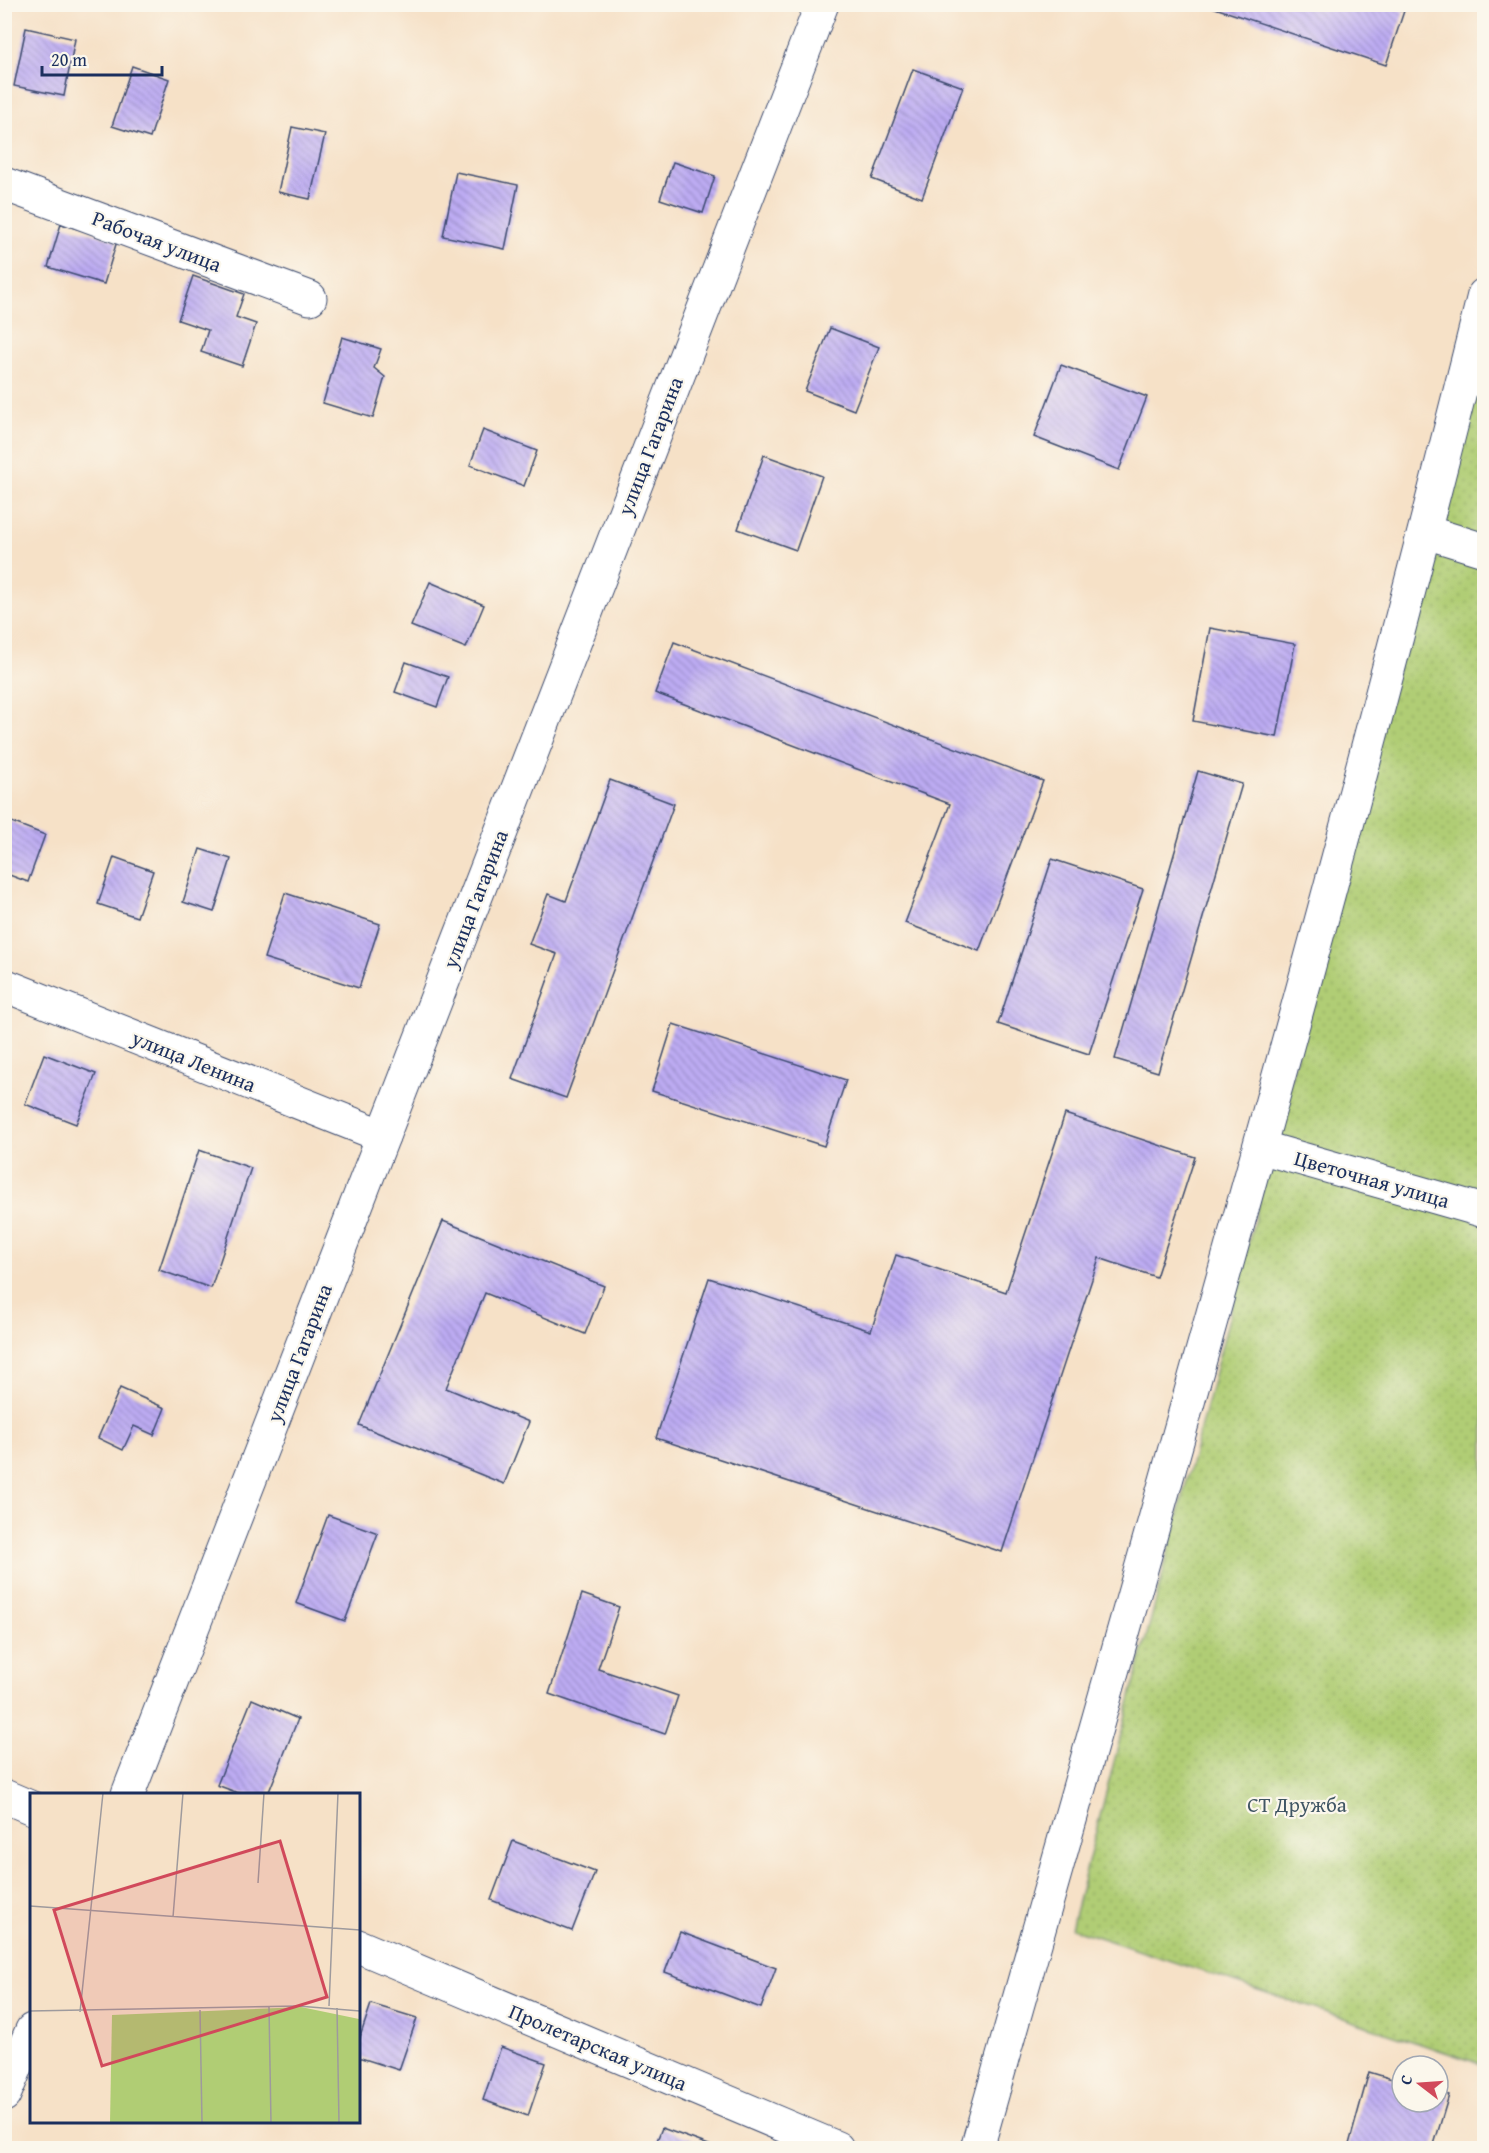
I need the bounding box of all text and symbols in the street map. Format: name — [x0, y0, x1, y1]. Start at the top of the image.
scale bar — [42, 39, 162, 77]
text: 20 m — [51, 46, 87, 73]
street label: Рабочая улица — [88, 202, 226, 280]
street label: улица Гагарина — [609, 372, 691, 521]
street label: улица Гагарина — [434, 825, 516, 974]
street label: улица Ленина — [126, 1022, 261, 1100]
street label: Цветочная улица — [1291, 1142, 1453, 1216]
street label: улица Гагарина — [258, 1279, 340, 1428]
park label: СТ Дружба — [1247, 1789, 1347, 1820]
inset map — [30, 1793, 360, 2123]
street label: Пролетарская улица — [504, 1995, 692, 2099]
north arrow — [1390, 2054, 1450, 2114]
text: С — [1393, 2072, 1418, 2087]

